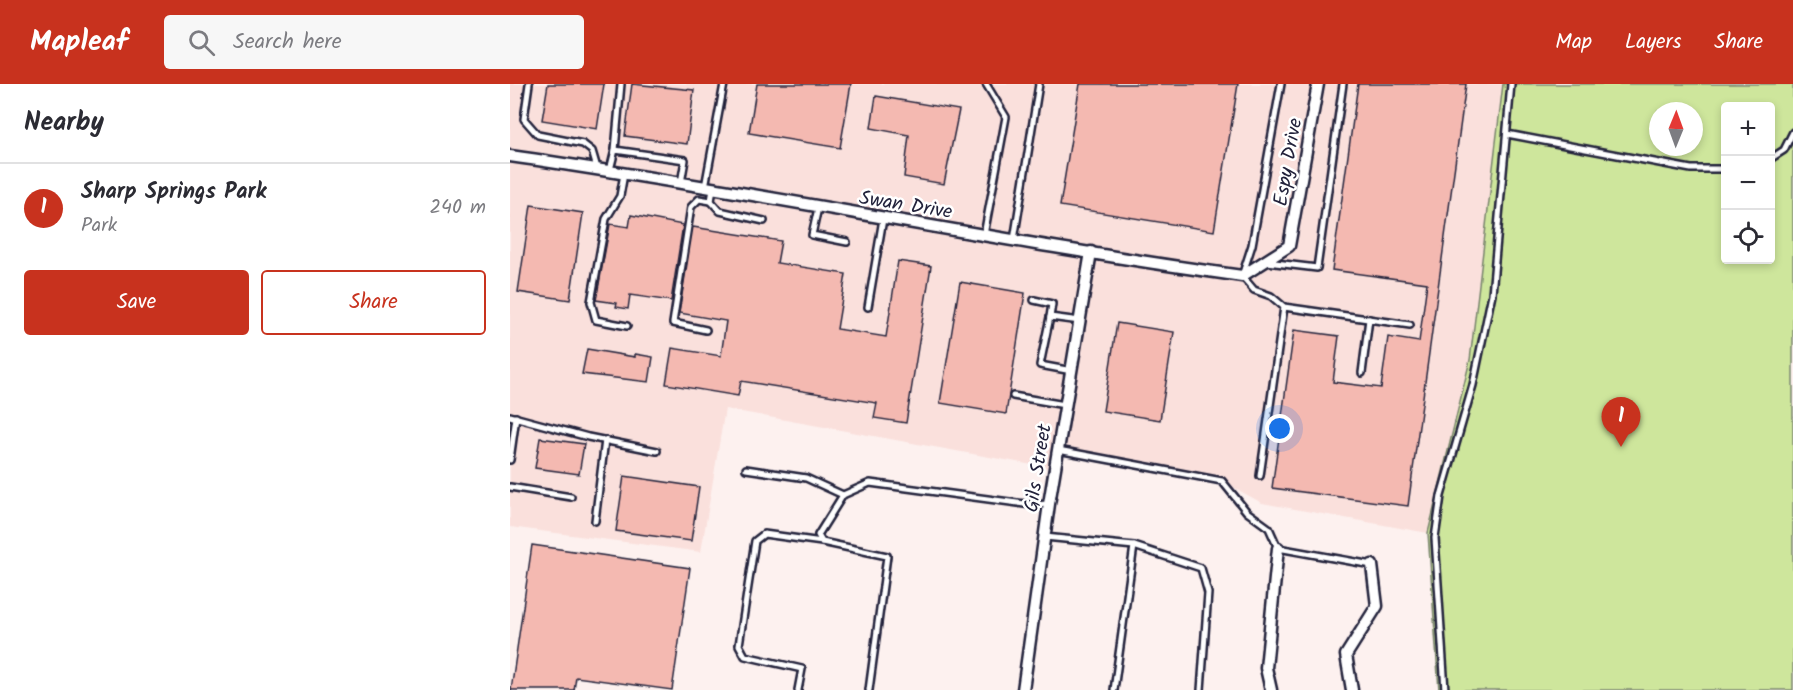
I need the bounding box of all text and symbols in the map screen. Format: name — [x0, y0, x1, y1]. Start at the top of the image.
search box — [164, 15, 584, 69]
text: Mapleaf — [30, 20, 128, 65]
text: Search here — [233, 25, 342, 60]
icon: search — [185, 26, 218, 59]
text: Map — [1555, 26, 1592, 59]
text: Layers — [1625, 26, 1681, 59]
text: Share — [1714, 26, 1763, 59]
text: Nearby — [24, 102, 104, 144]
north arrow — [1649, 102, 1703, 156]
map controls — [1721, 102, 1775, 264]
button: + — [1721, 102, 1775, 156]
street label: Espy Drive — [1265, 116, 1312, 209]
button: − — [1721, 156, 1775, 210]
text: Sharp Springs Park — [81, 175, 266, 210]
street label: Swan Drive — [857, 183, 955, 229]
text: 1 — [40, 192, 47, 224]
text: 240 m — [429, 192, 486, 224]
text: Park — [81, 210, 117, 242]
button: locate — [1721, 210, 1775, 264]
button: Save — [24, 270, 249, 335]
button: Share — [261, 270, 486, 335]
pin: 1 — [1602, 398, 1640, 447]
your location — [1265, 414, 1294, 443]
street label: Gils Street — [1016, 422, 1062, 515]

